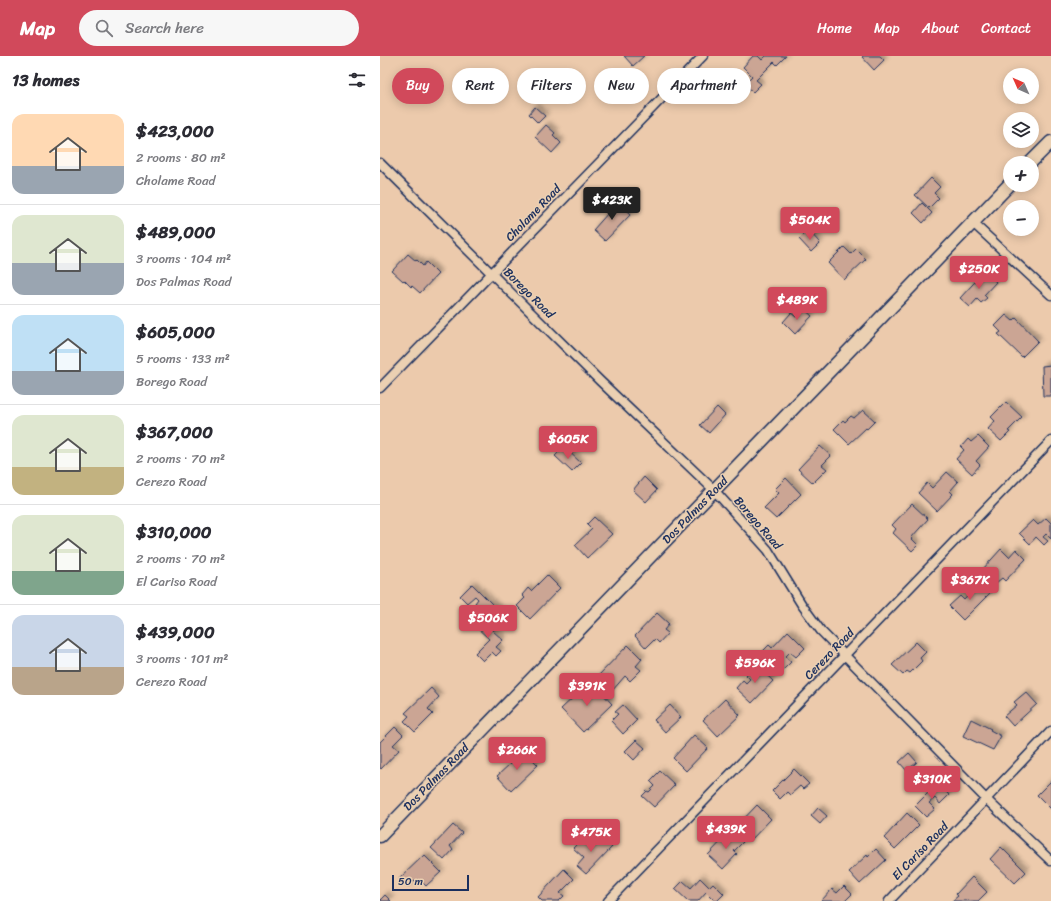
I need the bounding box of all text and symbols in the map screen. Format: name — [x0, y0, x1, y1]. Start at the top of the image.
search box — [79, 10, 359, 46]
text: Map — [20, 12, 55, 45]
text: Search here — [125, 15, 204, 41]
text: Home — [817, 16, 852, 41]
text: Map — [874, 16, 900, 41]
text: About — [922, 16, 959, 41]
text: Contact — [981, 16, 1031, 41]
icon: search — [93, 17, 115, 39]
text: 13 homes — [12, 65, 79, 95]
chip: Buy — [392, 68, 444, 104]
chip: Rent — [452, 68, 509, 104]
chip: Filters — [517, 68, 586, 104]
chip: New — [594, 68, 649, 104]
chip: Apartment — [657, 68, 751, 104]
north arrow — [1003, 68, 1039, 104]
map controls — [1003, 68, 1039, 236]
icon: filters — [346, 69, 368, 91]
button: layers — [1003, 112, 1039, 148]
text: $423,000 — [136, 116, 214, 146]
icon: home — [44, 130, 92, 178]
text: 2 rooms · 80 m² — [136, 146, 226, 169]
button: + — [1003, 156, 1039, 192]
text: Cholame Road — [136, 169, 215, 192]
street label: Cholame Road — [500, 178, 567, 247]
pin: $423K — [584, 187, 640, 221]
text: $423K — [592, 188, 632, 211]
button: − — [1003, 200, 1039, 236]
pin: $504K — [782, 207, 838, 241]
text: $504K — [790, 208, 830, 231]
text: $489,000 — [136, 217, 216, 247]
icon: home — [44, 231, 92, 279]
text: 3 rooms · 104 m² — [136, 247, 231, 270]
pin: $250K — [951, 256, 1007, 290]
text: $250K — [959, 257, 999, 280]
street label: Borego Road — [498, 262, 560, 324]
text: Dos Palmas Road — [136, 270, 231, 293]
pin: $489K — [769, 287, 825, 321]
text: $489K — [777, 288, 817, 311]
text: $605,000 — [136, 317, 215, 347]
icon: home — [44, 331, 92, 379]
text: 5 rooms · 133 m² — [136, 347, 230, 370]
text: Borego Road — [136, 370, 207, 393]
text: $367,000 — [136, 417, 213, 447]
pin: $605K — [540, 426, 596, 460]
text: $605K — [548, 427, 588, 450]
icon: home — [44, 431, 92, 479]
text: 2 rooms · 70 m² — [136, 447, 225, 470]
text: Cerezo Road — [136, 470, 207, 493]
street label: Dos Palmas Road — [657, 470, 734, 549]
street label: Borego Road — [728, 491, 788, 555]
text: $310,000 — [136, 517, 212, 547]
icon: home — [44, 531, 92, 579]
text: 2 rooms · 70 m² — [136, 547, 225, 570]
pin: $367K — [942, 567, 998, 601]
text: $367K — [951, 568, 989, 591]
text: El Cariso Road — [136, 570, 217, 593]
pin: $506K — [460, 605, 516, 639]
text: $506K — [468, 606, 508, 629]
text: $439,000 — [136, 617, 215, 647]
street label: Cerezo Road — [798, 622, 860, 685]
icon: home — [44, 631, 92, 679]
text: 3 rooms · 101 m² — [136, 647, 228, 670]
pin: $596K — [727, 650, 783, 684]
text: $596K — [735, 651, 775, 674]
text: Cerezo Road — [136, 670, 207, 693]
pin: $391K — [559, 673, 615, 707]
text: $391K — [568, 674, 606, 697]
street label: Dos Palmas Road — [398, 737, 475, 816]
pin: $266K — [489, 737, 545, 771]
text: $266K — [498, 738, 536, 761]
pin: $310K — [904, 766, 960, 800]
text: $310K — [913, 767, 951, 790]
street label: El Cariso Road — [886, 815, 955, 885]
pin: $439K — [698, 816, 754, 850]
text: $439K — [706, 817, 746, 840]
pin: $475K — [563, 819, 619, 853]
text: $475K — [571, 820, 611, 843]
text: 50 m — [398, 872, 423, 891]
scale bar — [392, 873, 469, 892]

